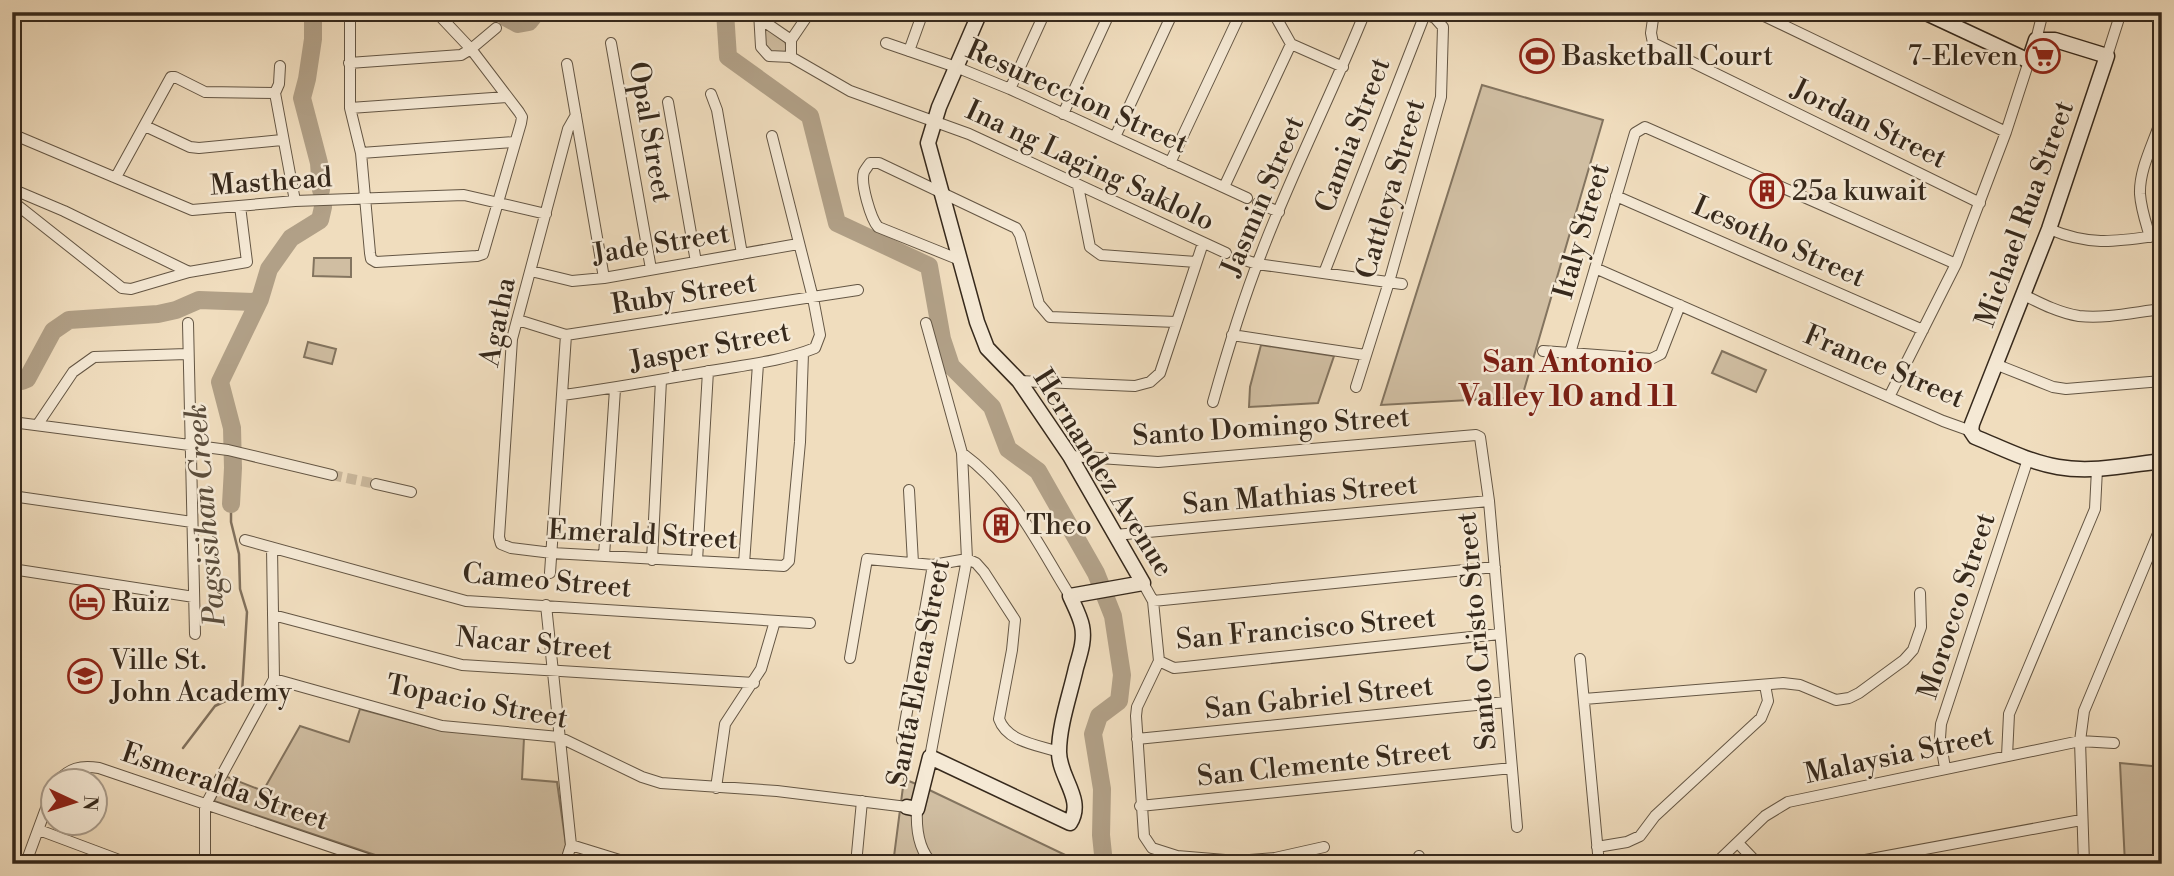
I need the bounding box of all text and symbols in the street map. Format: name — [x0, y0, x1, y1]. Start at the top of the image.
street label: Resureccion Street — [961, 32, 1193, 162]
sports icon: Basketball Court — [1518, 37, 1556, 75]
supermarket icon: 7-Eleven — [2024, 37, 2062, 75]
place label: Basketball Court — [1561, 39, 1773, 74]
place label: 7-Eleven — [1908, 39, 2018, 74]
street label: Camia Street — [1307, 52, 1399, 217]
street label: Opal Street — [620, 59, 680, 205]
street label: Jordan Street — [1785, 71, 1952, 177]
street label: Ina ng Laging Saklolo — [960, 93, 1220, 239]
street label: Cattleya Street — [1349, 95, 1433, 283]
street label: Michael Rua Street — [1968, 96, 2082, 332]
street label: Jasmin Street — [1213, 111, 1312, 282]
street label: Italy Street — [1546, 159, 1618, 303]
street label: Masthead — [209, 160, 333, 204]
building icon: 25a kuwait — [1748, 172, 1786, 210]
place label: 25a kuwait — [1792, 174, 1927, 209]
street label: Lesotho Street — [1687, 188, 1871, 296]
street label: Jade Street — [589, 216, 732, 272]
street label: Ruby Street — [609, 265, 759, 323]
street label: Agatha — [472, 274, 524, 370]
street label: Jasper Street — [626, 314, 793, 380]
street label: France Street — [1798, 317, 1970, 417]
district label: San Antonio Valley 10 and 11 — [1458, 344, 1678, 416]
street label: Hernandez Avenue — [1025, 363, 1181, 583]
street label: Santo Domingo Street — [1131, 400, 1411, 454]
water label: Pagsisihan Creek — [177, 402, 235, 629]
street label: San Mathias Street — [1181, 467, 1419, 523]
building icon: Theo — [982, 506, 1020, 544]
place label: Theo — [1026, 508, 1092, 543]
street label: Morocco Street — [1910, 508, 2004, 704]
street label: Santo Cristo Street — [1449, 510, 1505, 751]
street label: Emerald Street — [547, 513, 739, 557]
street label: Cameo Street — [461, 556, 633, 606]
street label: Santa Elena Street — [880, 556, 958, 790]
hotel icon: Ruiz — [68, 583, 106, 621]
place label: Ruiz — [112, 585, 170, 620]
street label: San Francisco Street — [1174, 600, 1438, 658]
street label: Nacar Street — [454, 620, 614, 668]
place label: Ville St. John Academy — [109, 643, 292, 710]
school or university icon: Ville St. John Academy — [66, 657, 104, 695]
street label: Topacio Street — [383, 667, 571, 737]
street label: San Gabriel Street — [1203, 669, 1435, 727]
street label: Malaysia Street — [1801, 718, 1997, 792]
street label: San Clemente Street — [1195, 733, 1453, 795]
street label: Esmeralda Street — [117, 735, 333, 839]
north arrow — [38, 768, 108, 838]
text: N — [77, 795, 102, 811]

